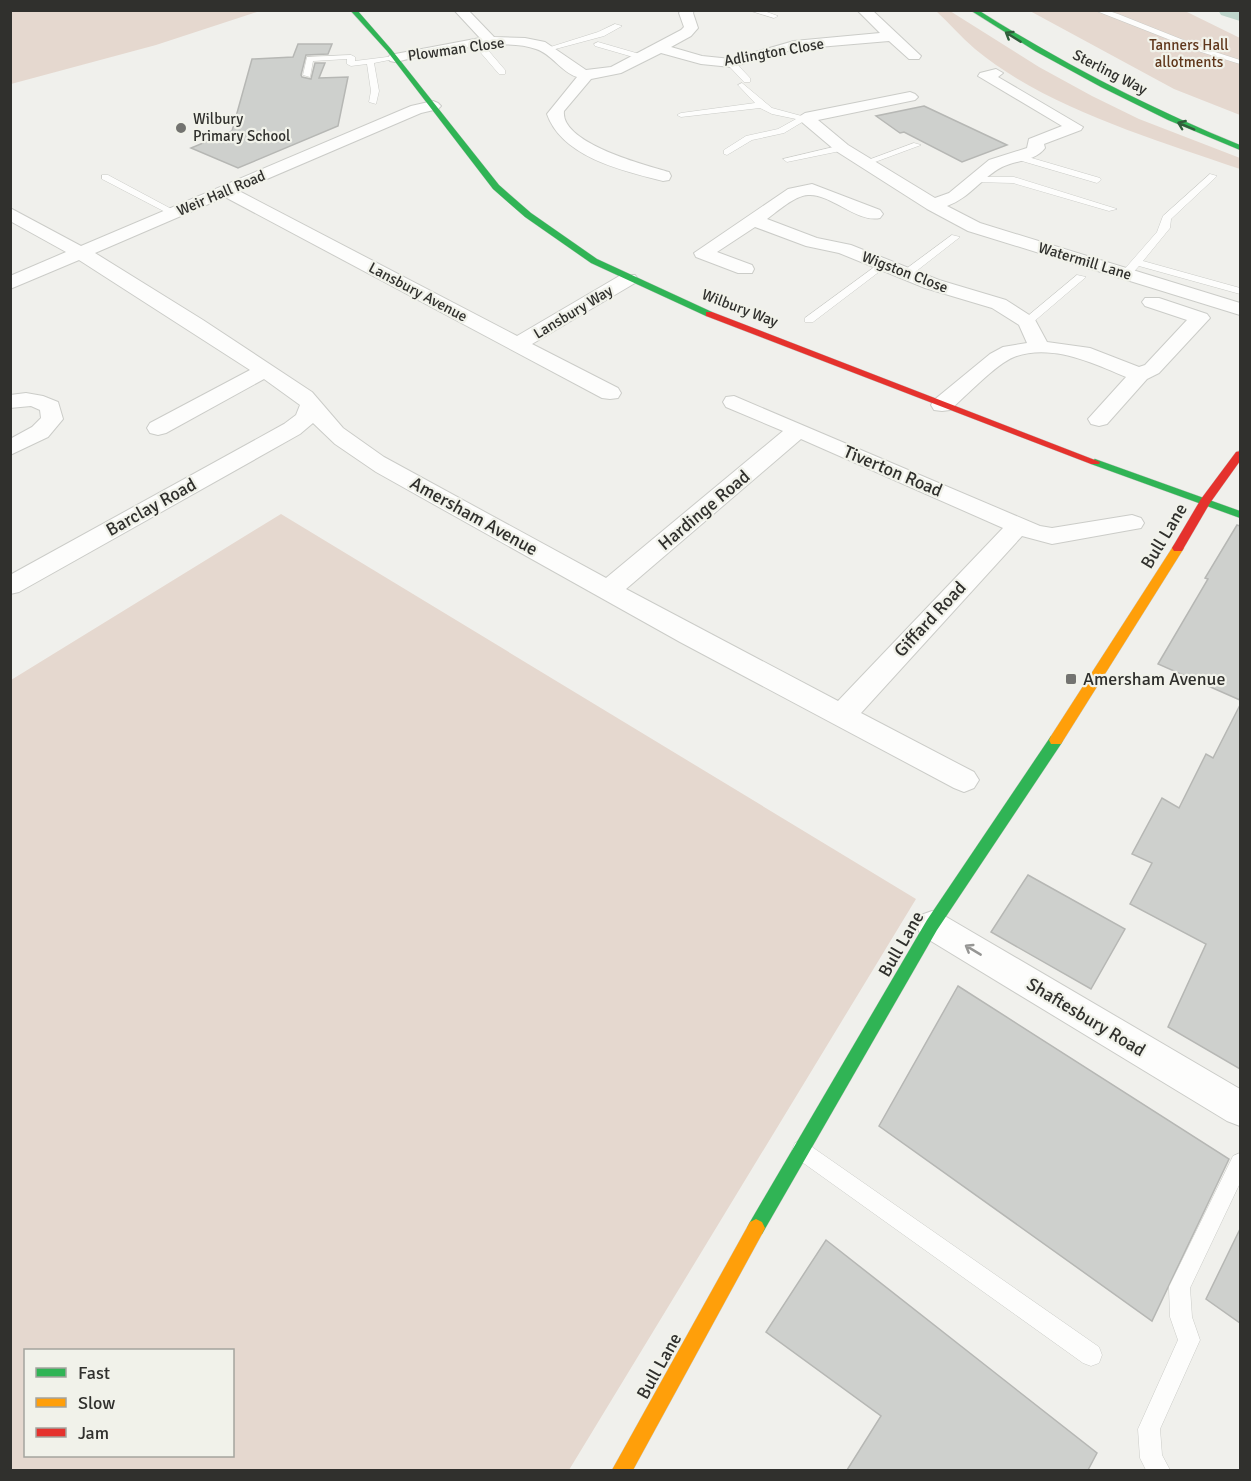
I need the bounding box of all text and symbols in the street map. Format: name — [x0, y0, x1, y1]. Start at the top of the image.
one-way arrow — [1005, 30, 1022, 43]
street label: Plowman Close — [406, 33, 506, 65]
street label: Adlington Close — [723, 34, 825, 70]
park label: Tanners Hall allotments — [1149, 36, 1229, 71]
street label: Sterling Way — [1070, 46, 1150, 98]
place label: Wilbury Primary School — [193, 110, 290, 145]
one-way arrow — [1178, 120, 1196, 131]
marker: Wilbury Primary School — [174, 121, 188, 135]
street label: Weir Hall Road — [174, 166, 268, 220]
street label: Watermill Lane — [1036, 238, 1134, 284]
street label: Wigston Close — [859, 247, 951, 297]
street label: Lansbury Avenue — [366, 258, 470, 326]
street label: Lansbury Way — [530, 281, 616, 343]
street label: Wilbury Way — [699, 285, 781, 331]
street label: Tiverton Road — [840, 440, 946, 502]
street label: Hardinge Road — [654, 465, 754, 555]
street label: Amersham Avenue — [406, 472, 542, 560]
street label: Barclay Road — [102, 473, 200, 541]
street label: Bull Lane — [1136, 499, 1192, 573]
street label: Giffard Road — [889, 577, 971, 661]
place label: Amersham Avenue — [1083, 668, 1225, 690]
marker: Amersham Avenue — [1064, 672, 1078, 686]
street label: Bull Lane — [873, 907, 929, 981]
one-way arrow — [965, 943, 982, 955]
street label: Shaftesbury Road — [1023, 973, 1149, 1061]
street label: Bull Lane — [632, 1329, 686, 1403]
legend — [24, 1349, 234, 1457]
text: Fast — [78, 1362, 110, 1384]
text: Slow — [78, 1392, 115, 1414]
text: Jam — [78, 1422, 109, 1444]

